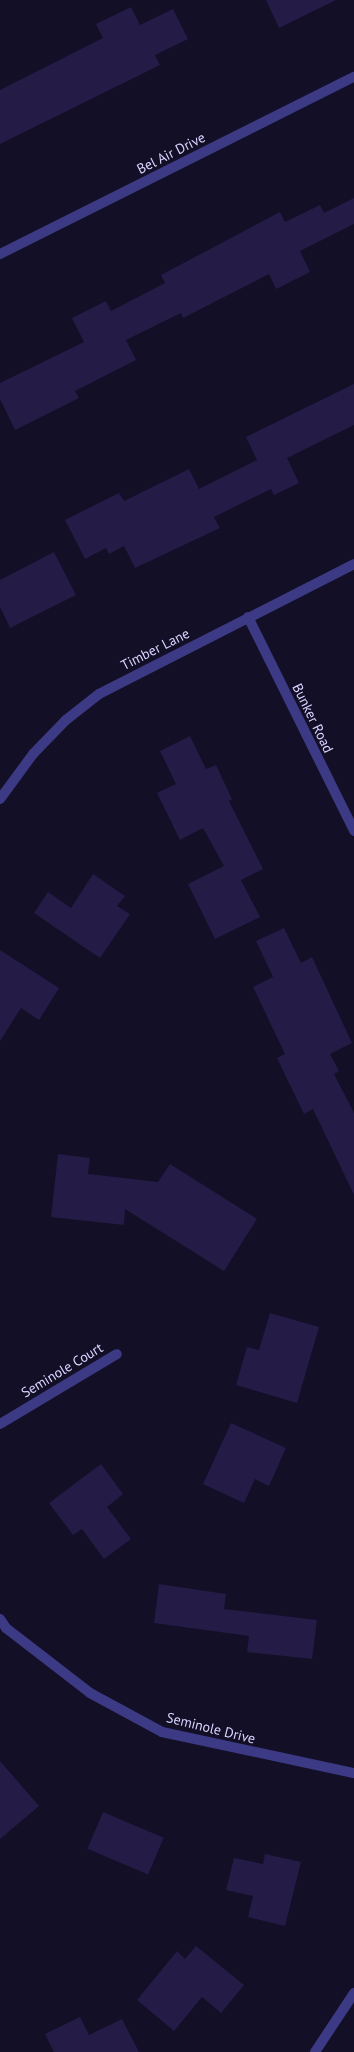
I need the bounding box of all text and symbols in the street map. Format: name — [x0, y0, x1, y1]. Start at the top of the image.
street label: Bel Air Drive — [134, 129, 208, 177]
street label: Timber Lane — [118, 625, 192, 673]
street label: Bunker Road — [289, 681, 337, 755]
street label: Seminole Court — [18, 1339, 106, 1401]
street label: Seminole Drive — [165, 1709, 257, 1747]

